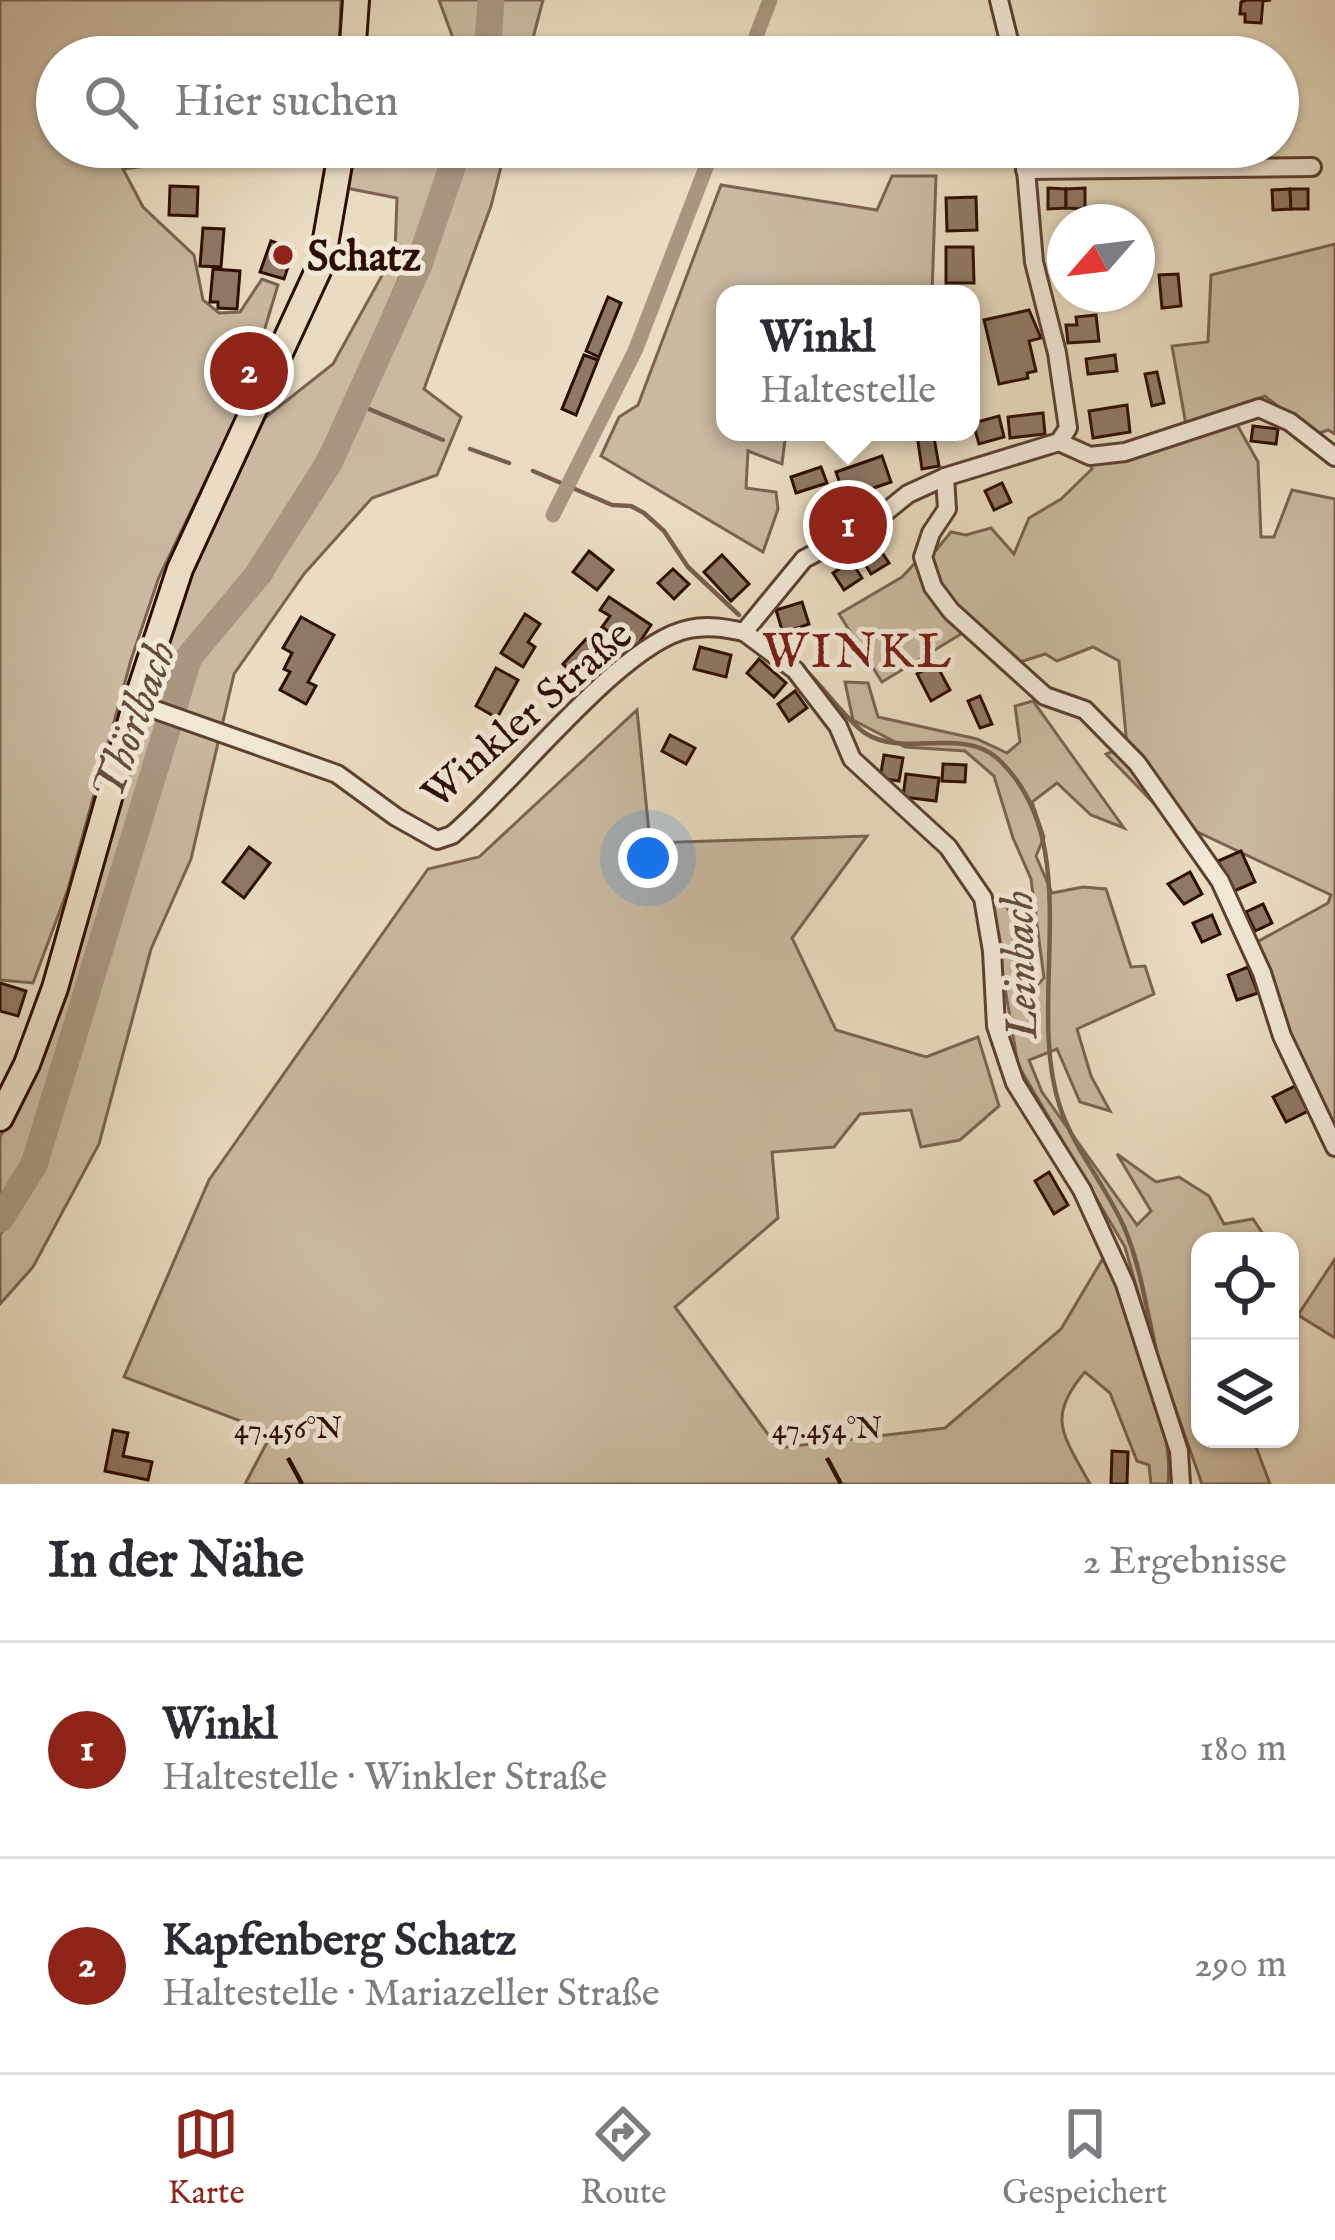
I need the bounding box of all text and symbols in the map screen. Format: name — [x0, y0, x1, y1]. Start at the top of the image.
search box — [36, 36, 1299, 168]
icon: search — [78, 69, 144, 135]
text: Hier suchen — [174, 74, 398, 131]
north arrow — [1047, 204, 1155, 312]
place label: Schatz — [307, 232, 421, 285]
marker: Schatz — [270, 242, 296, 268]
popup — [716, 285, 980, 441]
text: Winkl — [760, 310, 875, 367]
pin: 2 — [210, 326, 288, 416]
text: Haltestelle — [760, 367, 936, 416]
pin: 1 — [809, 480, 887, 570]
street label: Winkler Straße — [412, 610, 644, 822]
district label: WINKL — [762, 624, 954, 684]
water label: Thörlbach — [80, 634, 190, 809]
your location — [618, 828, 678, 888]
water label: Leinbach — [990, 890, 1053, 1041]
map controls — [1191, 1232, 1299, 1448]
button: locate — [1191, 1232, 1299, 1340]
button: layers — [1191, 1340, 1299, 1448]
text: 47.456°N — [234, 1411, 342, 1449]
text: 47.454°N — [772, 1411, 882, 1449]
text: In der Nähe — [48, 1530, 304, 1595]
text: 2 Ergebnisse — [1083, 1538, 1287, 1587]
text: Winkl — [162, 1697, 277, 1754]
text: 1 — [80, 1725, 94, 1774]
text: 180 m — [1199, 1725, 1287, 1774]
text: Haltestelle · Winkler Straße — [162, 1754, 607, 1803]
text: Kapfenberg Schatz — [162, 1913, 516, 1970]
text: 2 — [78, 1941, 96, 1990]
text: 290 m — [1194, 1941, 1287, 1990]
text: Haltestelle · Mariazeller Straße — [162, 1970, 660, 2019]
tab: Karte — [168, 2101, 245, 2215]
tab: Route — [580, 2101, 666, 2215]
tab: Gespeichert — [1002, 2101, 1167, 2215]

